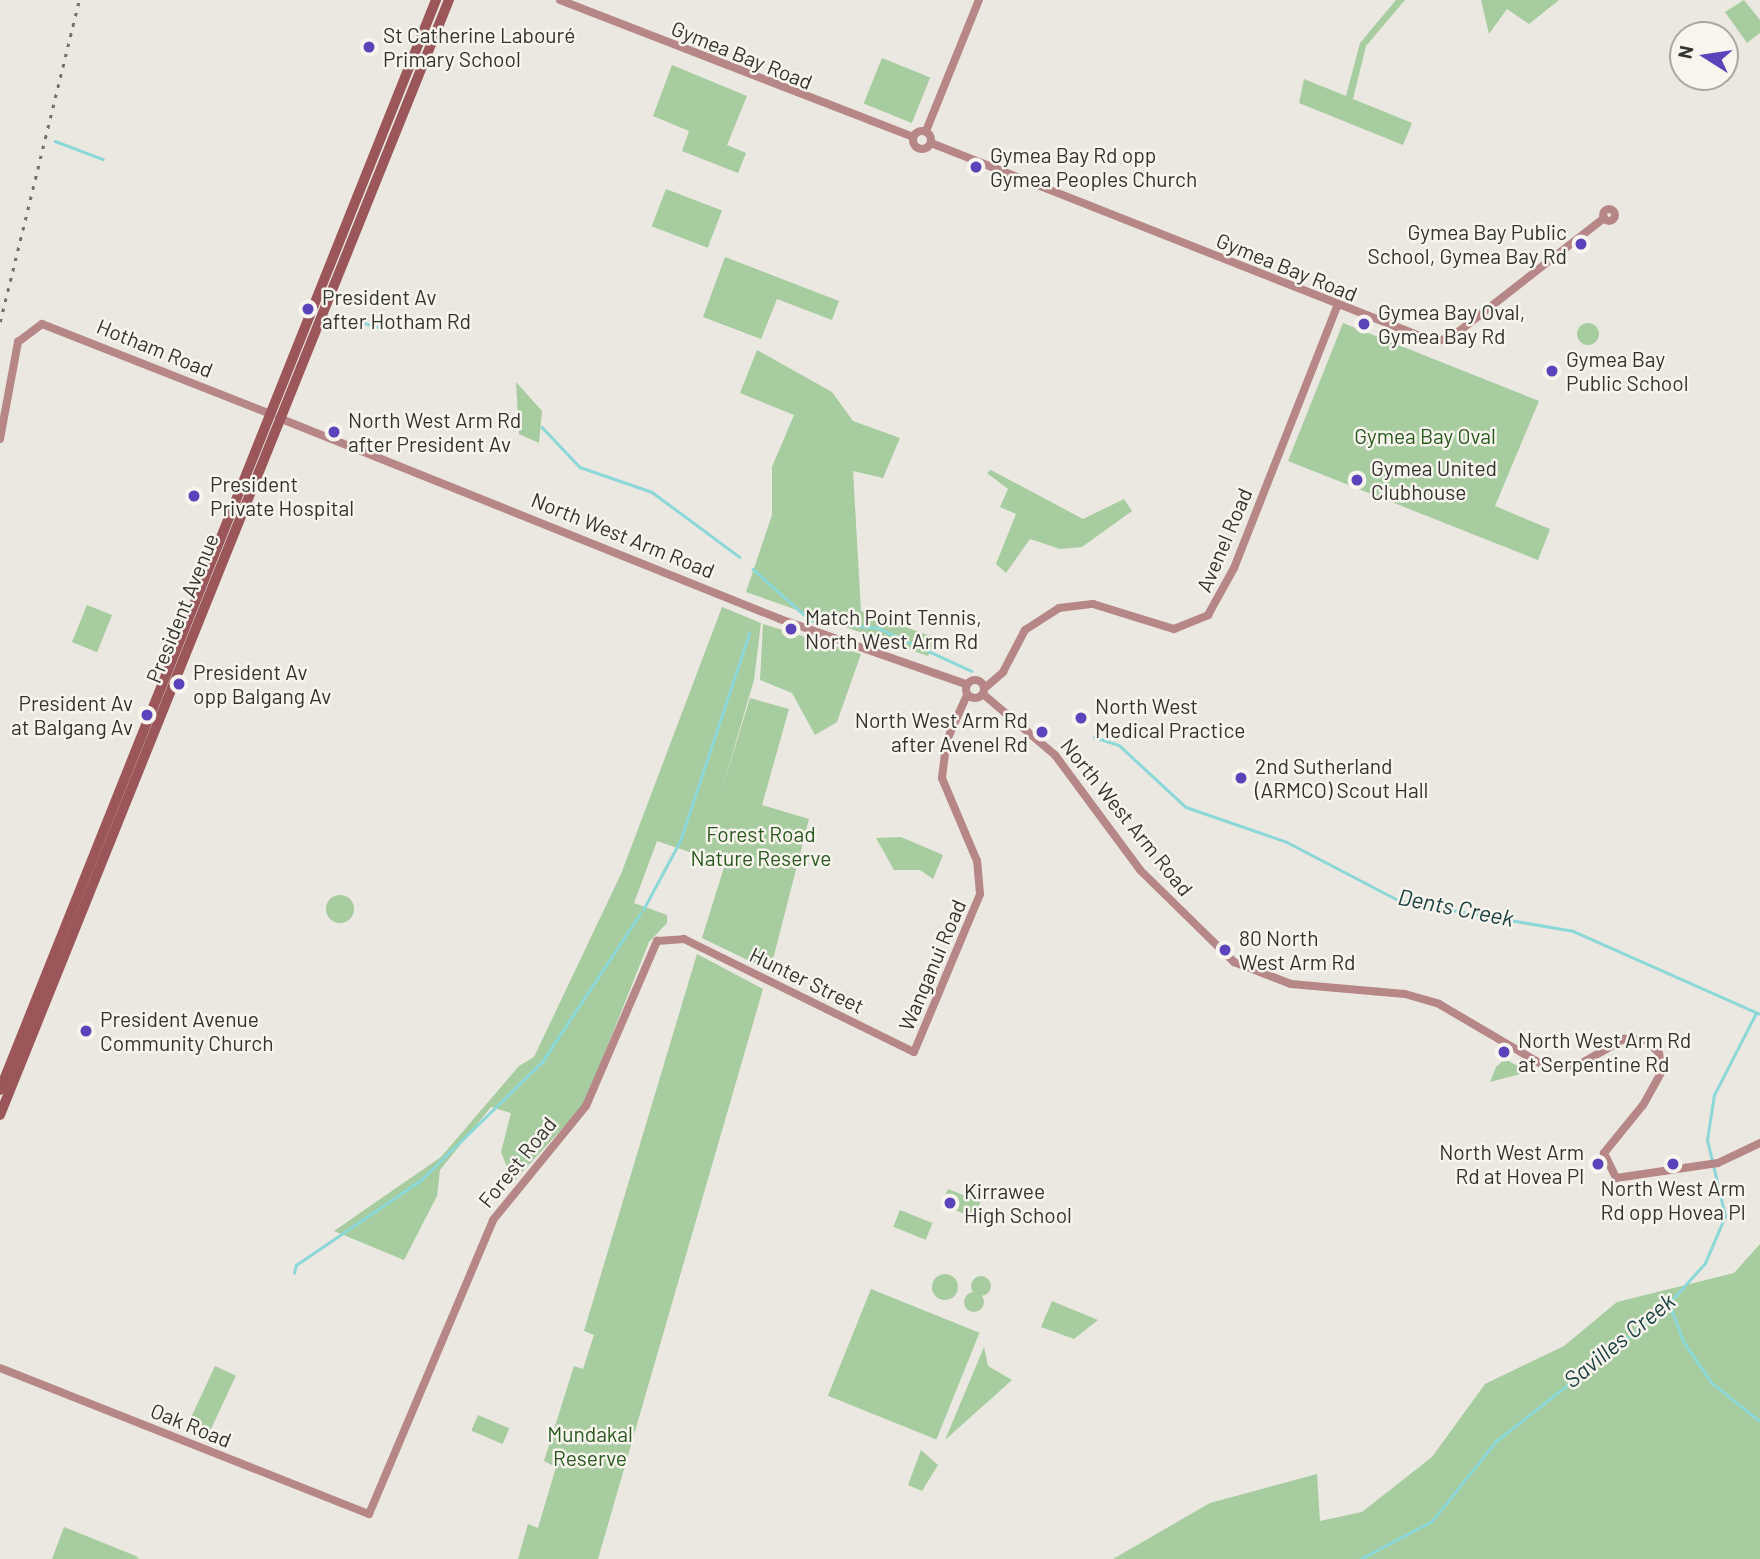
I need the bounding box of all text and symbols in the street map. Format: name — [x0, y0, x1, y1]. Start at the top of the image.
street label: Gymea Bay Road — [668, 15, 816, 95]
north arrow — [1669, 21, 1739, 91]
place label: St Catherine Labouré Primary School — [383, 22, 575, 72]
marker: St Catherine Labouré Primary School — [361, 39, 377, 55]
text: N — [1672, 43, 1697, 61]
place label: Gymea Bay Rd opp Gymea Peoples Church — [990, 142, 1197, 192]
marker: Gymea Bay Rd opp Gymea Peoples Church — [968, 159, 984, 175]
place label: Gymea Bay Public School, Gymea Bay Rd — [1368, 219, 1567, 269]
street label: Gymea Bay Road — [1213, 227, 1361, 307]
marker: Gymea Bay Public School, Gymea Bay Rd — [1573, 236, 1589, 252]
place label: President Av after Hotham Rd — [322, 284, 471, 334]
place label: Gymea Bay Oval, Gymea Bay Rd — [1378, 299, 1525, 349]
marker: President Av after Hotham Rd — [300, 301, 316, 317]
street label: Hotham Road — [93, 313, 217, 383]
marker: Gymea Bay Oval, Gymea Bay Rd — [1356, 316, 1372, 332]
place label: Gymea Bay Public School — [1566, 346, 1689, 396]
marker: Gymea Bay Public School — [1544, 363, 1560, 379]
place label: North West Arm Rd after President Av — [348, 407, 521, 457]
park label: Gymea Bay Oval — [1354, 423, 1496, 449]
marker: North West Arm Rd after President Av — [326, 424, 342, 440]
place label: Gymea United Clubhouse — [1371, 455, 1497, 505]
place label: President Private Hospital — [210, 471, 354, 521]
marker: Gymea United Clubhouse — [1349, 472, 1365, 488]
street label: Avenel Road — [1191, 484, 1257, 596]
marker: President Private Hospital — [184, 486, 204, 506]
street label: North West Arm Road — [528, 487, 718, 583]
street label: President Avenue — [141, 530, 223, 686]
place label: Match Point Tennis, North West Arm Rd — [805, 604, 982, 654]
marker: Match Point Tennis, North West Arm Rd — [783, 621, 799, 637]
place label: President Av opp Balgang Av — [193, 659, 331, 709]
marker: President Av opp Balgang Av — [171, 676, 187, 692]
place label: President Av at Balgang Av — [11, 690, 133, 740]
place label: North West Medical Practice — [1095, 693, 1245, 743]
marker: President Av at Balgang Av — [139, 707, 155, 723]
place label: North West Arm Rd after Avenel Rd — [855, 707, 1028, 757]
marker: North West Medical Practice — [1073, 710, 1089, 726]
marker: North West Arm Rd after Avenel Rd — [1034, 724, 1050, 740]
street label: North West Arm Road — [1056, 733, 1198, 901]
place label: 2nd Sutherland (ARMCO) Scout Hall — [1255, 753, 1428, 803]
marker: 2nd Sutherland (ARMCO) Scout Hall — [1233, 770, 1249, 786]
park label: Forest Road Nature Reserve — [691, 821, 831, 871]
water label: Dents Creek — [1396, 882, 1516, 932]
street label: Wanganui Road — [893, 896, 971, 1034]
place label: 80 North West Arm Rd — [1239, 925, 1356, 975]
street label: Hunter Street — [746, 941, 868, 1019]
marker: 80 North West Arm Rd — [1217, 942, 1233, 958]
place label: President Avenue Community Church — [100, 1006, 273, 1056]
marker: President Avenue Community Church — [78, 1023, 94, 1039]
place label: North West Arm Rd at Serpentine Rd — [1518, 1027, 1691, 1077]
marker: North West Arm Rd at Serpentine Rd — [1496, 1044, 1512, 1060]
street label: Forest Road — [473, 1112, 561, 1212]
place label: North West Arm Rd at Hovea Pl — [1439, 1139, 1584, 1189]
marker: North West Arm Rd at Hovea Pl — [1590, 1156, 1606, 1172]
marker: North West Arm Rd opp Hovea Pl — [1665, 1156, 1681, 1172]
place label: North West Arm Rd opp Hovea Pl — [1601, 1175, 1745, 1225]
place label: Kirrawee High School — [964, 1178, 1072, 1228]
marker: Kirrawee High School — [942, 1195, 958, 1211]
water label: Savilles Creek — [1558, 1287, 1680, 1393]
street label: Oak Road — [147, 1397, 235, 1453]
park label: Mundakal Reserve — [547, 1421, 633, 1471]

